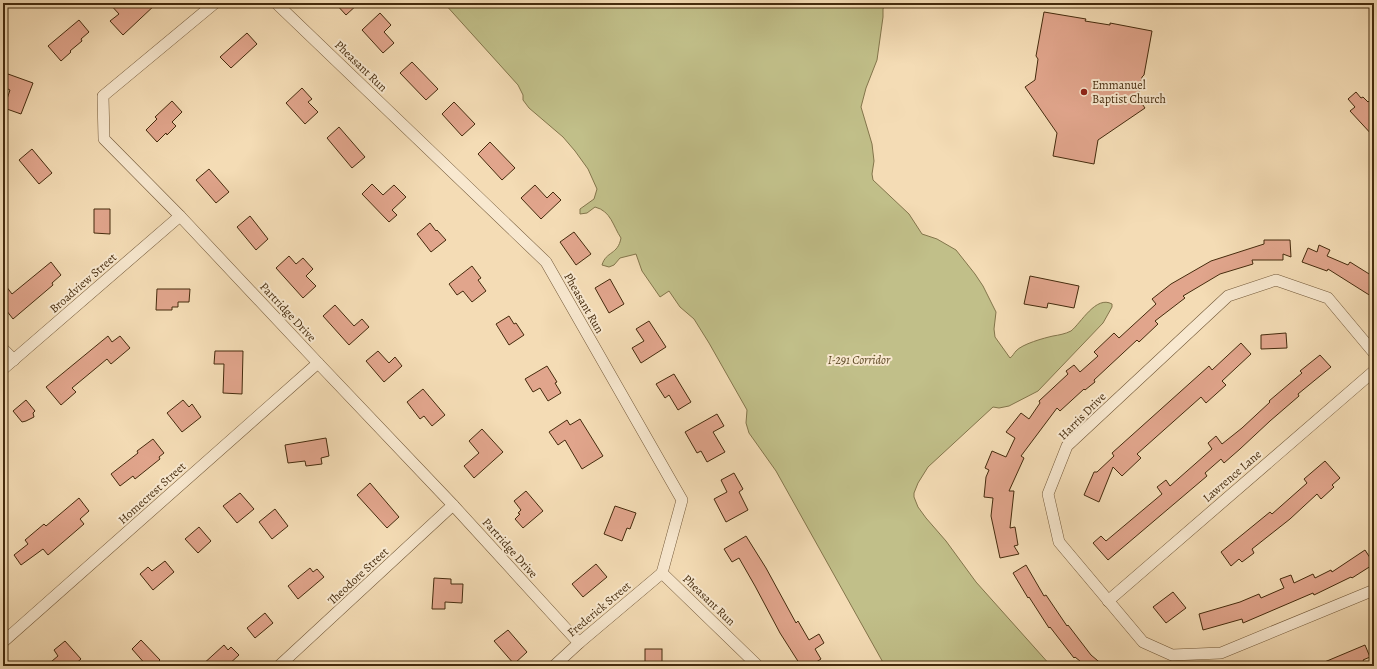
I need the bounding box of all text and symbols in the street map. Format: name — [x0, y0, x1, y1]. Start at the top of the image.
street label: Pheasant Run — [331, 37, 391, 95]
place label: Emmanuel Baptist Church — [1092, 77, 1167, 107]
marker: Emmanuel Baptist Church — [1079, 87, 1089, 97]
street label: Broadview Street — [46, 249, 120, 317]
street label: Pheasant Run — [560, 270, 608, 337]
street label: Partridge Drive — [256, 279, 320, 345]
park label: I-291 Corridor — [828, 352, 891, 368]
street label: Harris Drive — [1055, 389, 1109, 443]
street label: Lawrence Lane — [1199, 446, 1265, 506]
street label: Homecrest Street — [115, 458, 189, 528]
street label: Partridge Drive — [479, 515, 541, 581]
street label: Theodore Street — [324, 544, 392, 608]
street label: Pheasant Run — [679, 571, 739, 629]
street label: Frederick Street — [564, 578, 634, 640]

